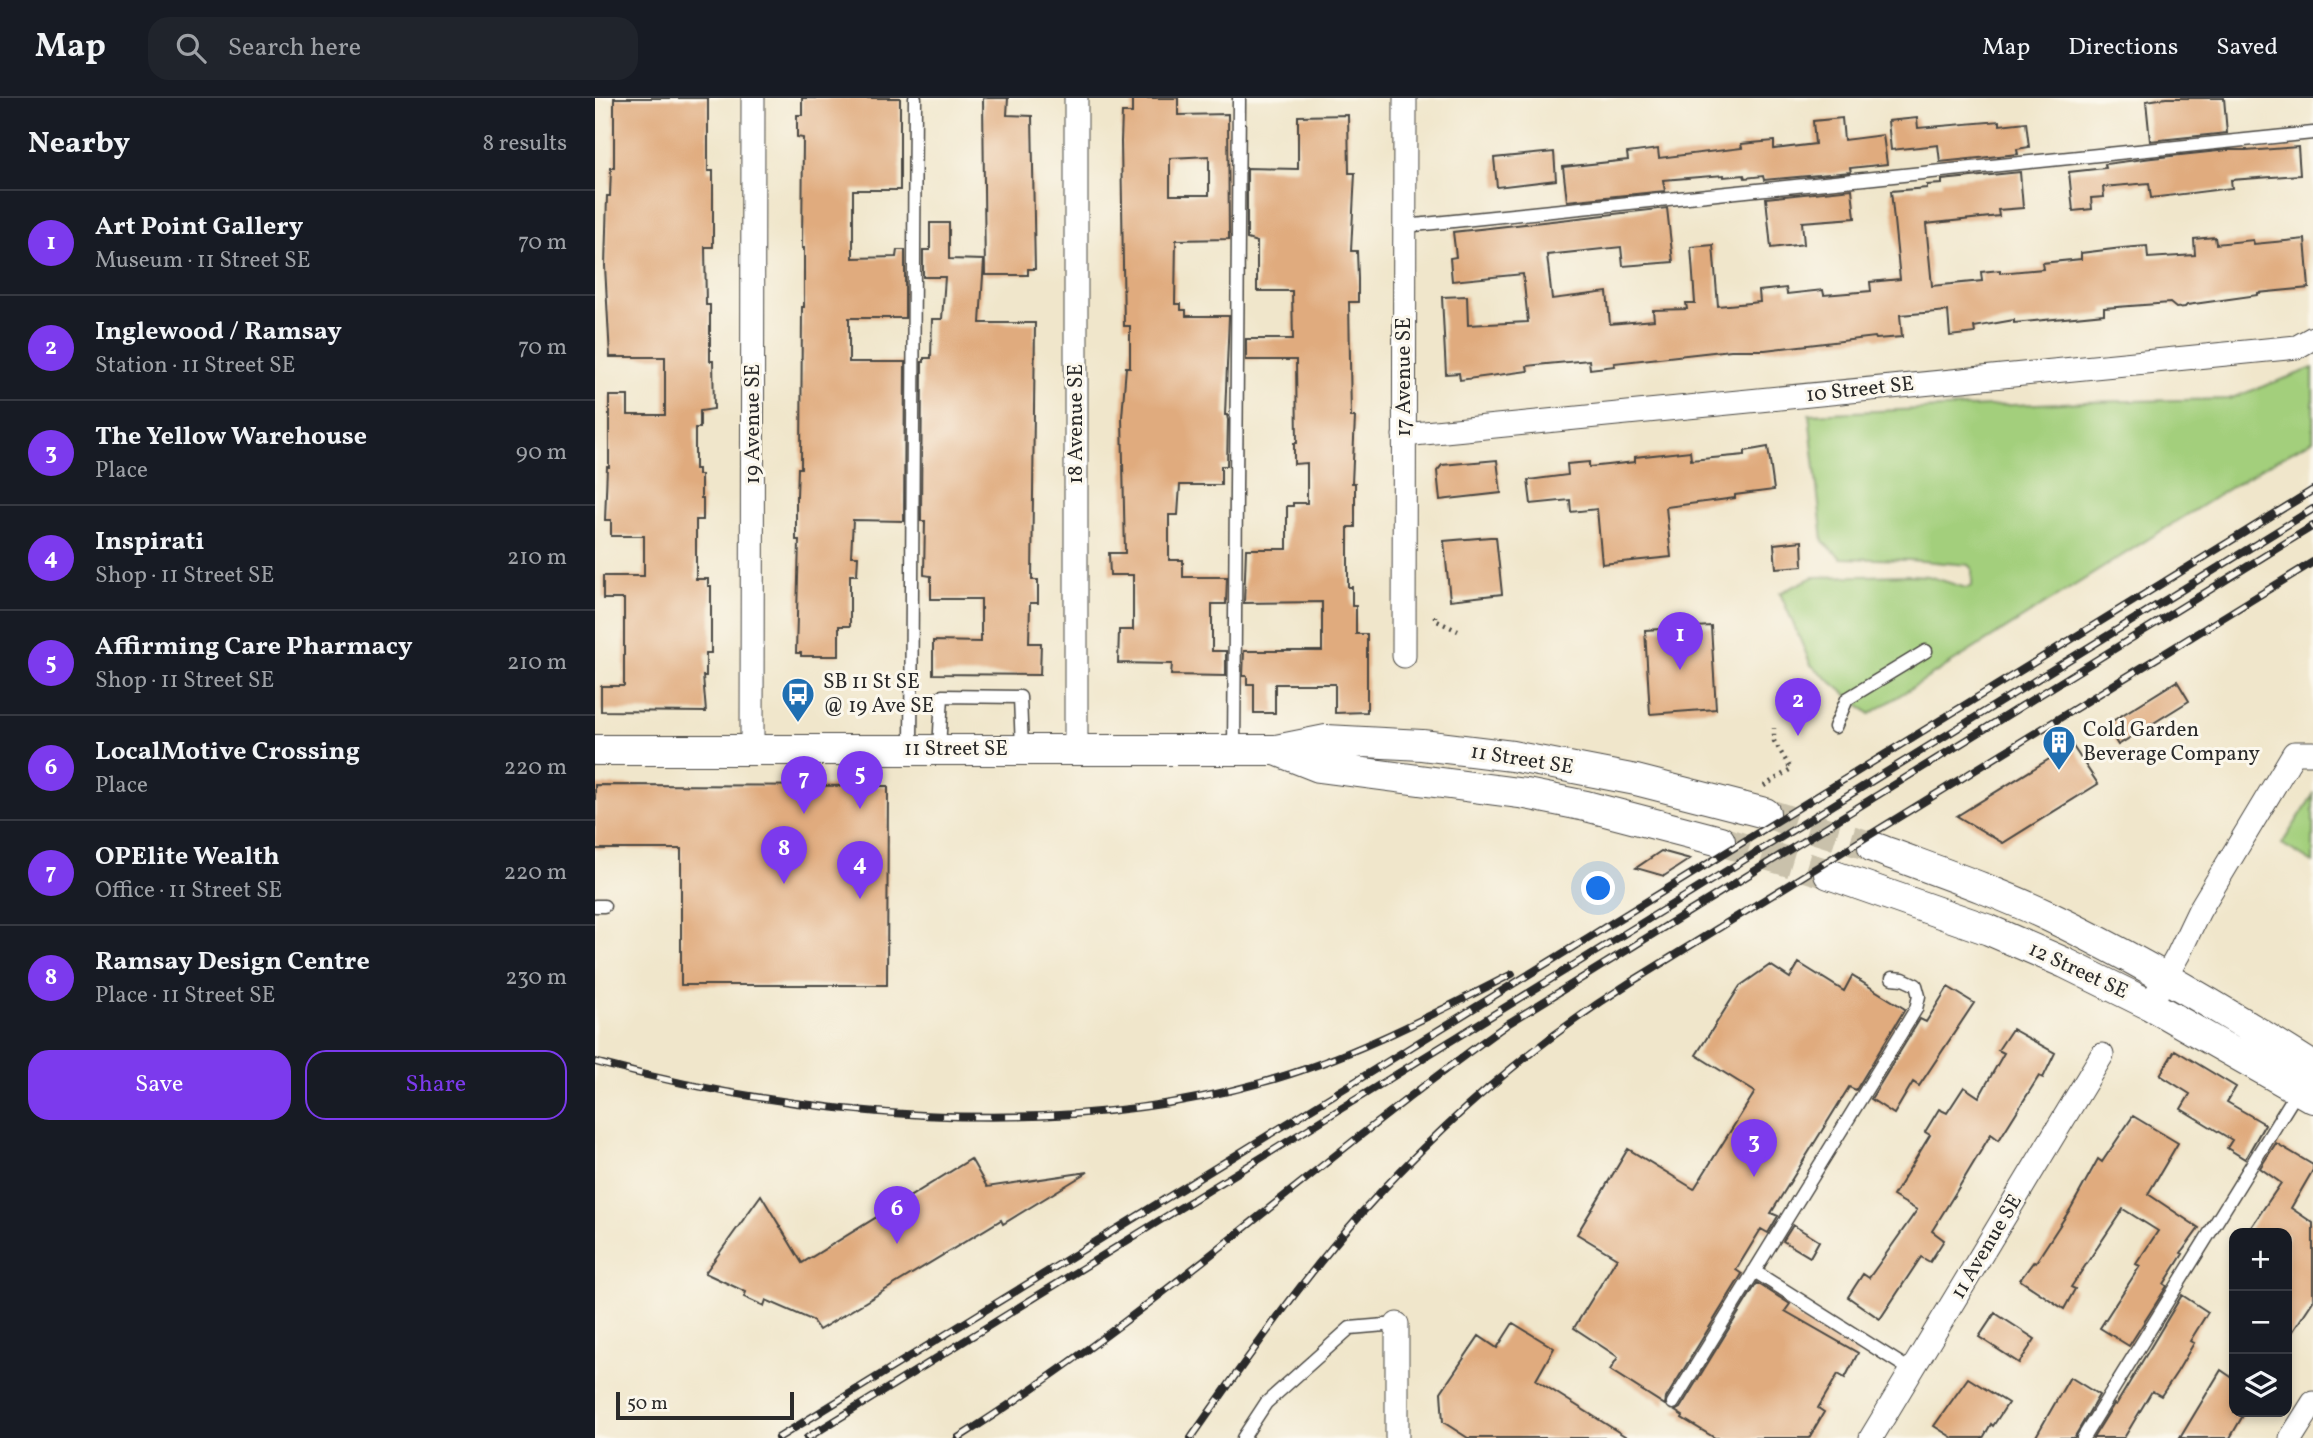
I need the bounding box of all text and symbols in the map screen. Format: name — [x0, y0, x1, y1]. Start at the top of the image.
search box — [148, 17, 638, 80]
text: Map — [35, 25, 106, 71]
icon: search — [172, 29, 210, 67]
text: Search here — [228, 30, 361, 66]
text: Map — [1982, 31, 2030, 65]
text: Directions — [2068, 31, 2178, 65]
text: Saved — [2216, 31, 2278, 65]
text: Nearby — [28, 123, 130, 165]
text: 8 results — [483, 128, 567, 160]
text: Art Point Gallery — [95, 209, 303, 245]
text: 1 — [46, 227, 56, 259]
text: 70 m — [518, 227, 567, 259]
text: Museum · 11 Street SE — [95, 245, 311, 277]
text: Inglewood / Ramsay — [95, 314, 342, 350]
street label: 17 Avenue SE — [1390, 317, 1419, 437]
text: 2 — [45, 332, 57, 364]
text: 70 m — [518, 332, 567, 364]
text: Station · 11 Street SE — [95, 350, 295, 382]
street label: 19 Avenue SE — [739, 364, 768, 484]
street label: 18 Avenue SE — [1062, 364, 1091, 484]
street label: 10 Street SE — [1805, 370, 1915, 410]
text: The Yellow Warehouse — [95, 419, 367, 455]
text: 3 — [45, 437, 57, 469]
text: 90 m — [516, 437, 567, 469]
text: Place — [95, 455, 148, 487]
text: Inspirati — [95, 524, 204, 560]
text: 4 — [44, 542, 58, 574]
text: 210 m — [507, 542, 567, 574]
text: Shop · 11 Street SE — [95, 560, 274, 592]
pin: 1 — [1657, 612, 1703, 670]
text: Affirming Care Pharmacy — [95, 629, 413, 665]
text: 5 — [45, 647, 57, 679]
text: 210 m — [507, 647, 567, 679]
text: Shop · 11 Street SE — [95, 665, 274, 697]
place label: SB 11 St SE @ 19 Ave SE — [823, 668, 934, 721]
bus stop icon: SB 11 St SE @ 19 Ave SE — [779, 675, 817, 724]
pin: 2 — [1775, 678, 1821, 736]
place label: Cold Garden Beverage Company — [2083, 716, 2260, 769]
building icon: Cold Garden Beverage Company — [2040, 723, 2078, 772]
text: LocalMotive Crossing — [95, 734, 360, 770]
street label: 11 Street SE — [904, 735, 1008, 764]
street label: 11 Street SE — [1468, 738, 1576, 782]
pin: 5 — [837, 751, 883, 809]
text: 6 — [45, 752, 57, 784]
text: 220 m — [504, 752, 567, 784]
pin: 7 — [781, 756, 827, 814]
text: Place — [95, 770, 148, 802]
pin: 8 — [761, 826, 807, 884]
text: OPElite Wealth — [95, 839, 280, 875]
pin: 4 — [837, 841, 883, 899]
text: 7 — [46, 857, 57, 889]
text: 220 m — [504, 857, 567, 889]
your location — [1581, 871, 1615, 905]
text: Office · 11 Street SE — [95, 875, 282, 907]
street label: 12 Street SE — [2023, 935, 2133, 1007]
text: Ramsay Design Centre — [95, 944, 370, 980]
text: 8 — [45, 962, 57, 994]
text: 230 m — [505, 962, 567, 994]
text: Place · 11 Street SE — [95, 980, 275, 1012]
button: Save — [28, 1050, 291, 1120]
button: Share — [305, 1050, 567, 1120]
pin: 3 — [1731, 1119, 1777, 1177]
pin: 6 — [874, 1186, 920, 1244]
street label: 11 Avenue SE — [1944, 1189, 2030, 1305]
map controls — [2229, 1228, 2292, 1417]
button: + — [2229, 1228, 2292, 1291]
button: − — [2229, 1291, 2292, 1354]
button: layers — [2229, 1354, 2292, 1417]
scale bar — [616, 1389, 795, 1421]
text: 50 m — [627, 1391, 668, 1417]

